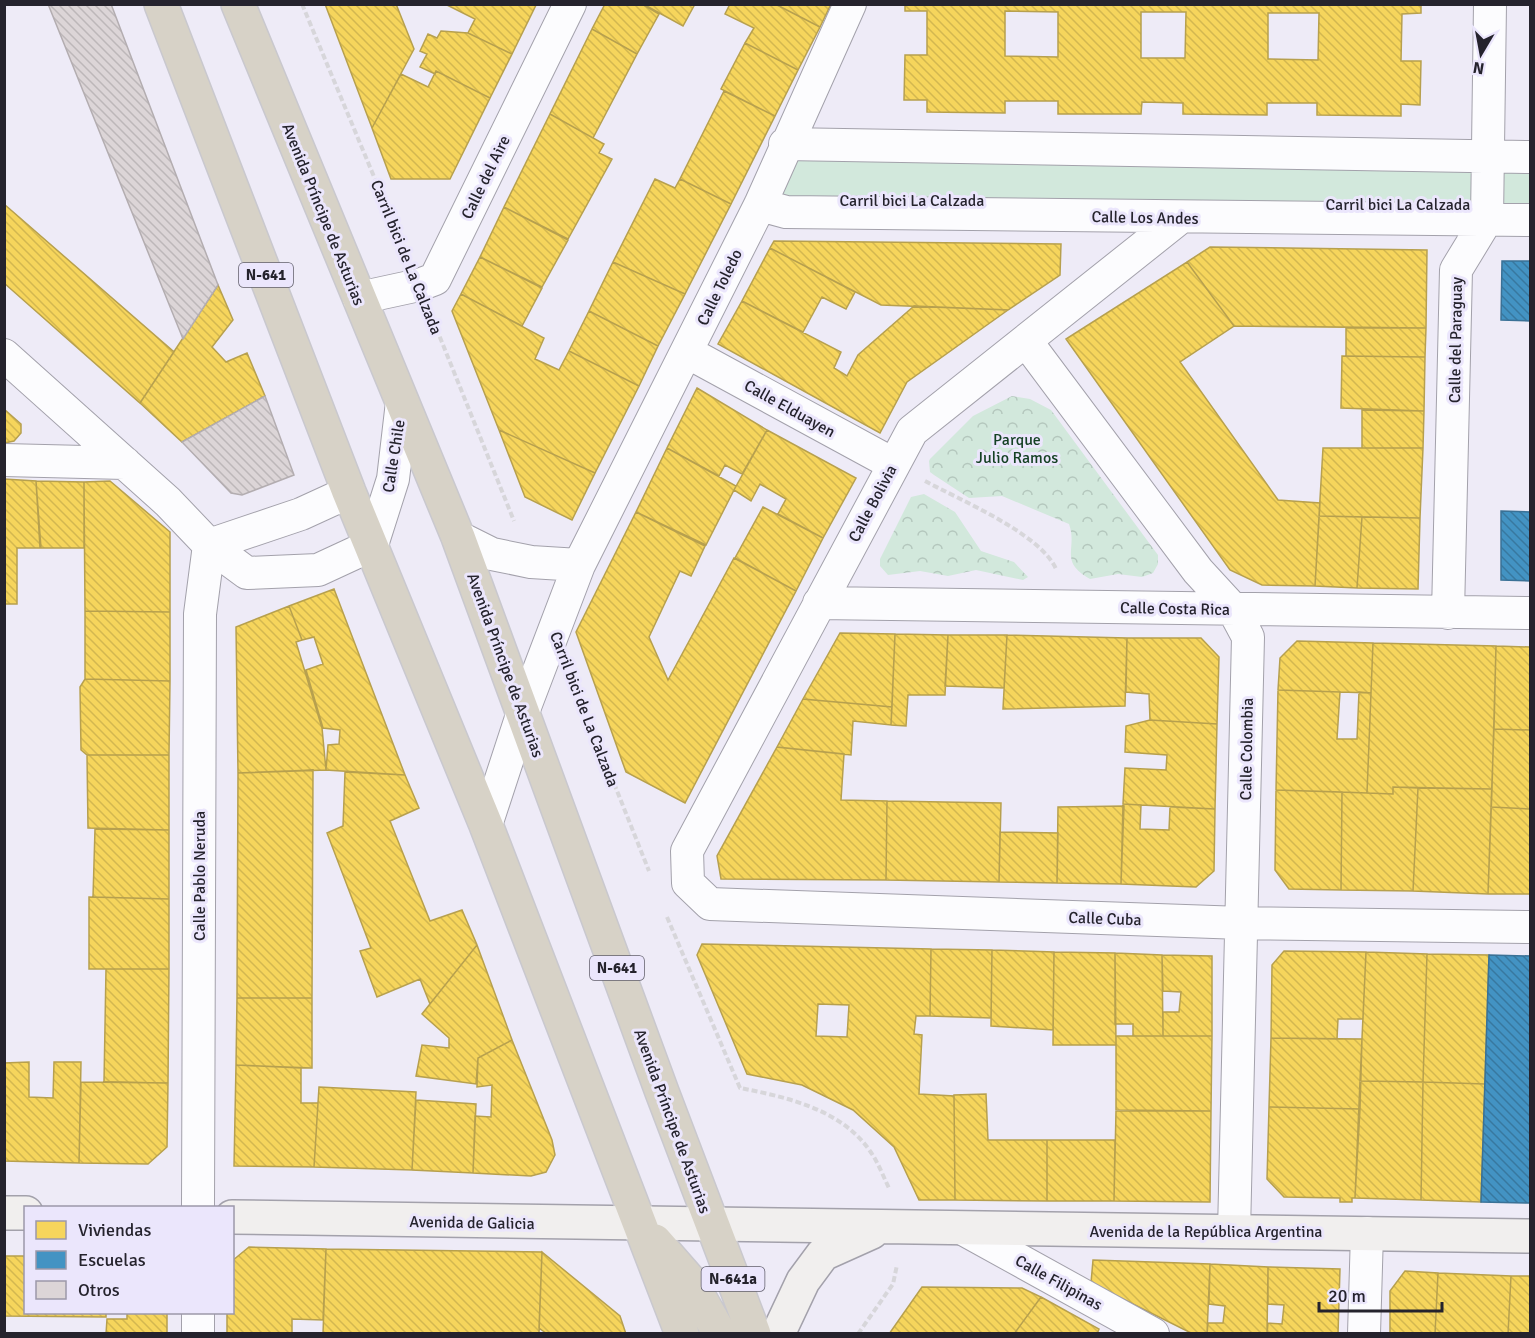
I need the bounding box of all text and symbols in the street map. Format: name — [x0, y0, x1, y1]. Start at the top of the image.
north arrow — [1451, 24, 1511, 84]
text: N — [1471, 57, 1486, 79]
street label: Avenida Príncipe de Asturias — [277, 120, 369, 308]
street label: Calle del Aire — [457, 132, 515, 223]
street label: Carril bici de La Calzada — [366, 177, 446, 338]
street label: Carril bici La Calzada — [840, 191, 984, 211]
street label: Carril bici La Calzada — [1326, 195, 1470, 215]
street label: Calle Los Andes — [1091, 207, 1199, 229]
street label: Calle Toledo — [693, 246, 747, 329]
road number: N-641 — [239, 263, 293, 287]
street label: Calle del Paraguay — [1445, 276, 1467, 403]
street label: Calle Elduayen — [740, 376, 839, 442]
street label: Calle Chile — [378, 418, 410, 494]
park label: Parque Julio Ramos — [976, 430, 1058, 468]
street label: Calle Bolivia — [844, 461, 902, 546]
street label: Avenida Príncipe de Asturias — [462, 570, 548, 760]
street label: Calle Costa Rica — [1120, 598, 1230, 620]
street label: Carril bici de La Calzada — [545, 629, 623, 790]
street label: Calle Colombia — [1236, 698, 1258, 800]
street label: Calle Pablo Neruda — [190, 811, 210, 941]
street label: Calle Cuba — [1068, 908, 1142, 930]
road number: N-641 — [590, 956, 644, 980]
street label: Avenida Príncipe de Asturias — [629, 1026, 715, 1216]
legend — [24, 1206, 234, 1314]
street label: Avenida de Galicia — [409, 1212, 535, 1234]
text: Viviendas — [78, 1219, 151, 1241]
street label: Avenida de la República Argentina — [1090, 1222, 1322, 1242]
text: Escuelas — [78, 1249, 146, 1271]
street label: Calle Filipinas — [1011, 1251, 1106, 1315]
road number: N-641a — [702, 1267, 764, 1291]
scale bar — [1319, 1275, 1442, 1313]
text: Otros — [78, 1279, 120, 1301]
text: 20 m — [1328, 1285, 1366, 1307]

